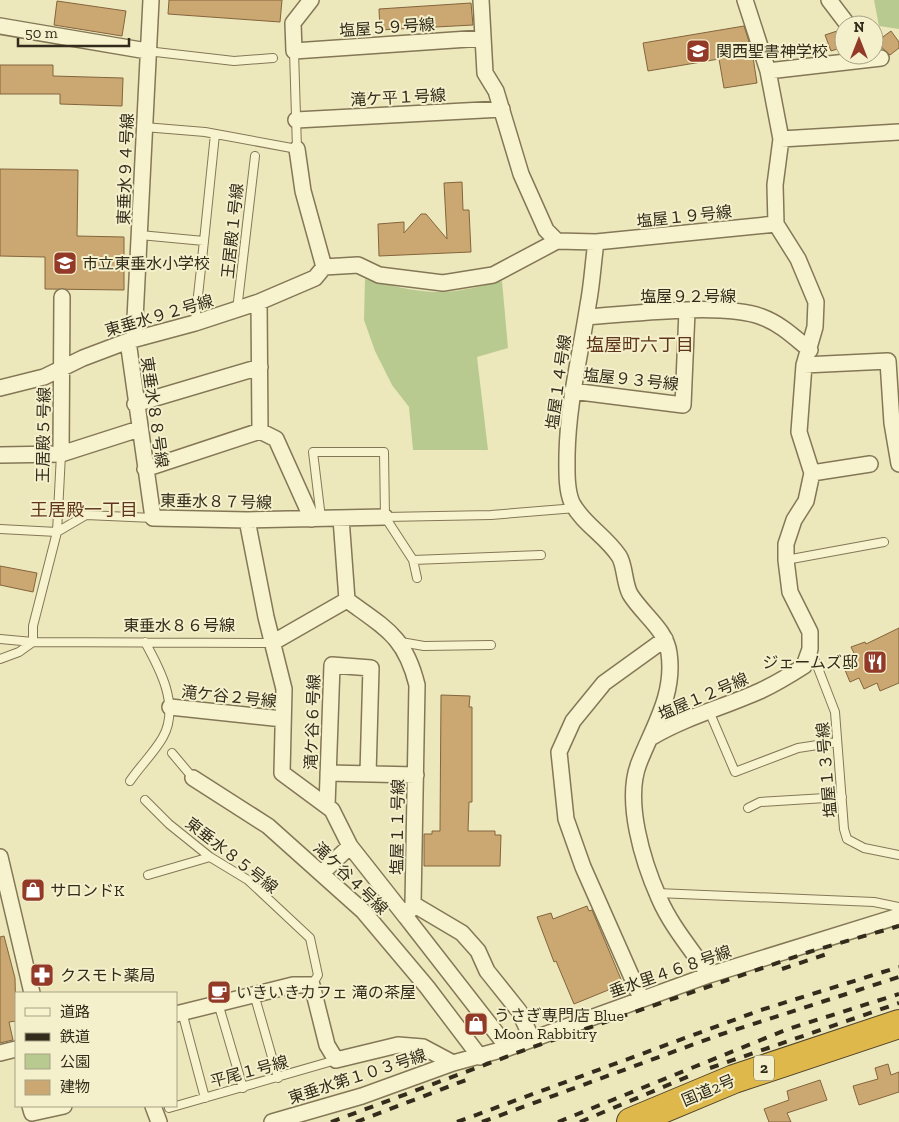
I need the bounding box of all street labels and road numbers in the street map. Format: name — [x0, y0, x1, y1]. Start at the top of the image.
street label: 塩屋５９号線 — [338, 15, 436, 40]
street label: 滝ケ平１号線 — [350, 85, 446, 109]
street label: 東垂水９４号線 — [114, 113, 137, 225]
street label: 王居殿１号線 — [218, 182, 247, 280]
street label: 塩屋１９号線 — [635, 202, 733, 231]
street label: 塩屋９２号線 — [640, 287, 736, 306]
street label: 東垂水９２号線 — [103, 291, 216, 340]
street label: 塩屋１４号線 — [542, 333, 575, 431]
street label: 東垂水８８号線 — [137, 355, 172, 469]
street label: 塩屋９３号線 — [582, 365, 680, 394]
street label: 王居殿５号線 — [33, 387, 54, 483]
street label: 東垂水８７号線 — [160, 491, 272, 512]
street label: 東垂水８６号線 — [123, 616, 235, 635]
street label: 塩屋１２号線 — [655, 669, 751, 724]
street label: 滝ケ谷６号線 — [301, 674, 324, 770]
street label: 滝ケ谷２号線 — [180, 682, 278, 711]
street label: 塩屋１３号線 — [813, 721, 840, 819]
street label: 塩屋１１号線 — [387, 779, 408, 875]
street label: 東垂水８５号線 — [182, 813, 282, 897]
street label: 滝ケ谷４号線 — [310, 838, 392, 919]
street label: 垂水里４６８号線 — [607, 942, 734, 1001]
street label: 東垂水第１０３号線 — [286, 1045, 429, 1108]
street label: 平尾１号線 — [208, 1052, 290, 1091]
road number: 2 — [754, 1056, 774, 1080]
street label: 国道2号 — [679, 1071, 738, 1110]

